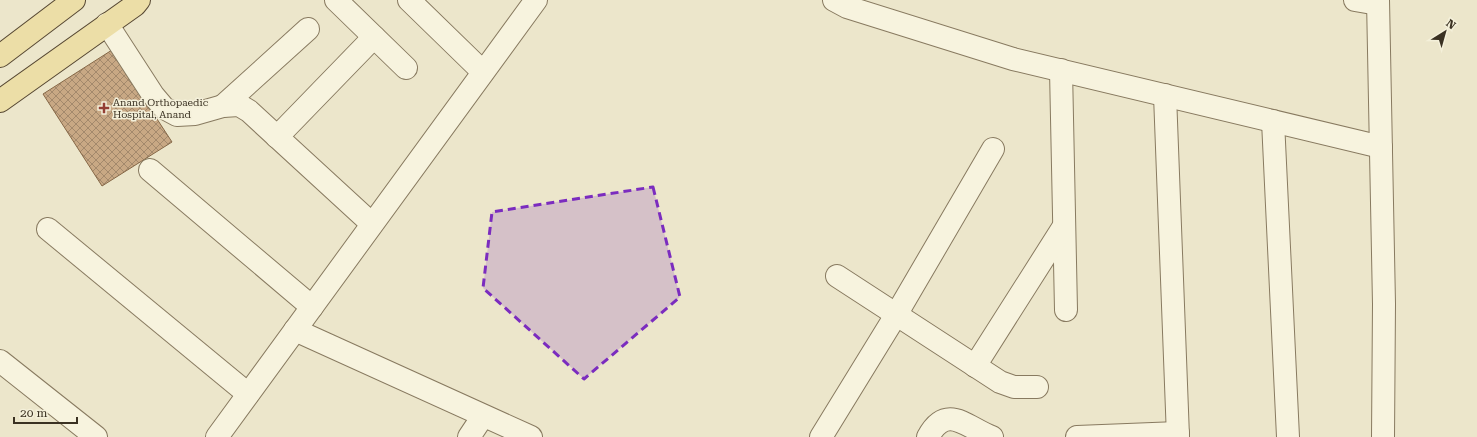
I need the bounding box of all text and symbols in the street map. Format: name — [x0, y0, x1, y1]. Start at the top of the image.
north arrow — [1425, 12, 1465, 52]
text: N — [1443, 17, 1458, 32]
place label: Anand Orthopaedic Hospital, Anand — [113, 97, 209, 120]
marker: Anand Orthopaedic Hospital, Anand — [98, 102, 110, 114]
scale bar — [14, 399, 77, 425]
text: 20 m — [20, 406, 47, 420]

